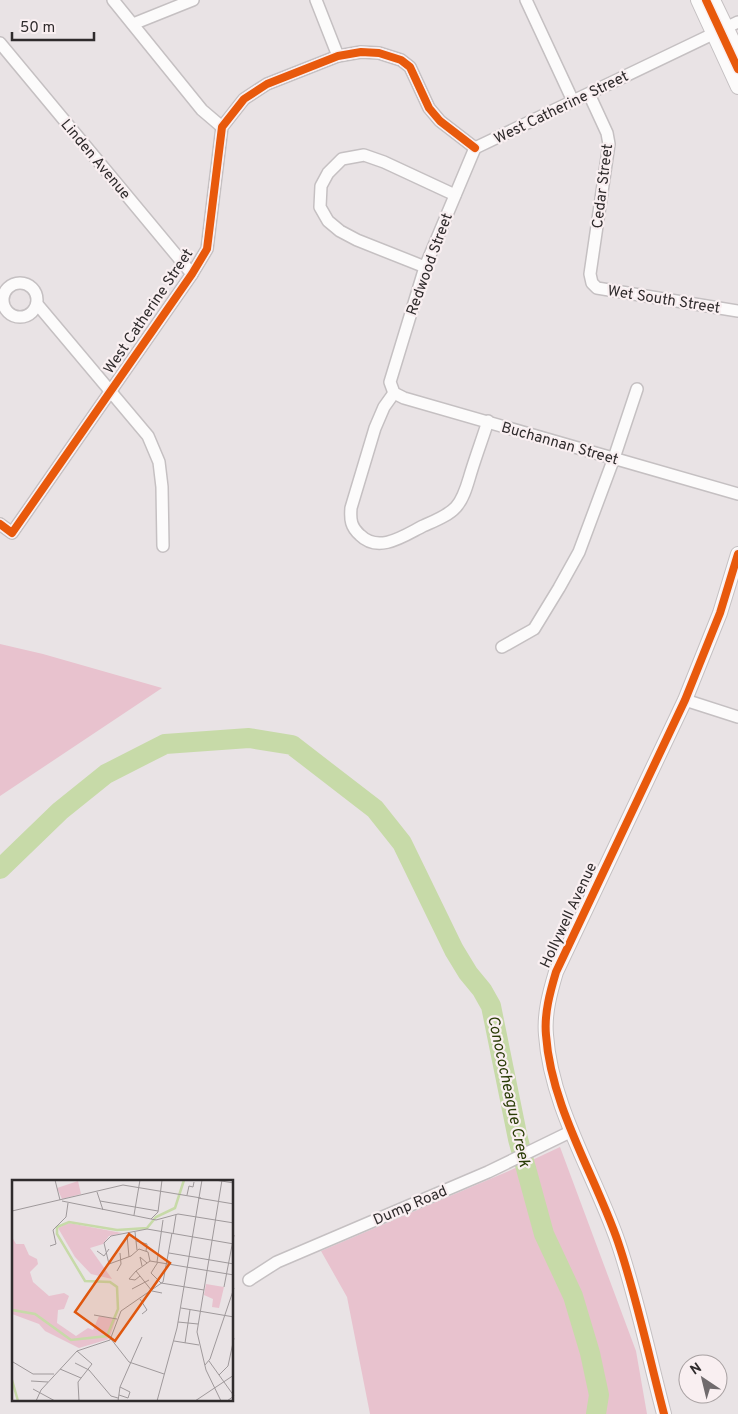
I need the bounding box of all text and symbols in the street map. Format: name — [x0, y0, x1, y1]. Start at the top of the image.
scale bar — [12, 10, 95, 42]
text: 50 m — [20, 19, 55, 38]
street label: West Catherine Street — [491, 68, 632, 149]
street label: Linden Avenue — [56, 116, 134, 204]
street label: Cedar Street — [589, 143, 618, 230]
street label: Redwood Street — [403, 211, 458, 318]
street label: West Catherine Street — [100, 246, 198, 378]
street label: Wet South Street — [606, 282, 721, 319]
street label: Buchannan Street — [499, 419, 620, 470]
street label: Hollywell Avenue — [537, 860, 602, 971]
water label: Conococheague Creek — [482, 1014, 534, 1170]
inset map — [12, 1180, 234, 1402]
street label: Dump Road — [371, 1182, 450, 1230]
north arrow — [678, 1354, 728, 1404]
text: N — [687, 1360, 705, 1379]

